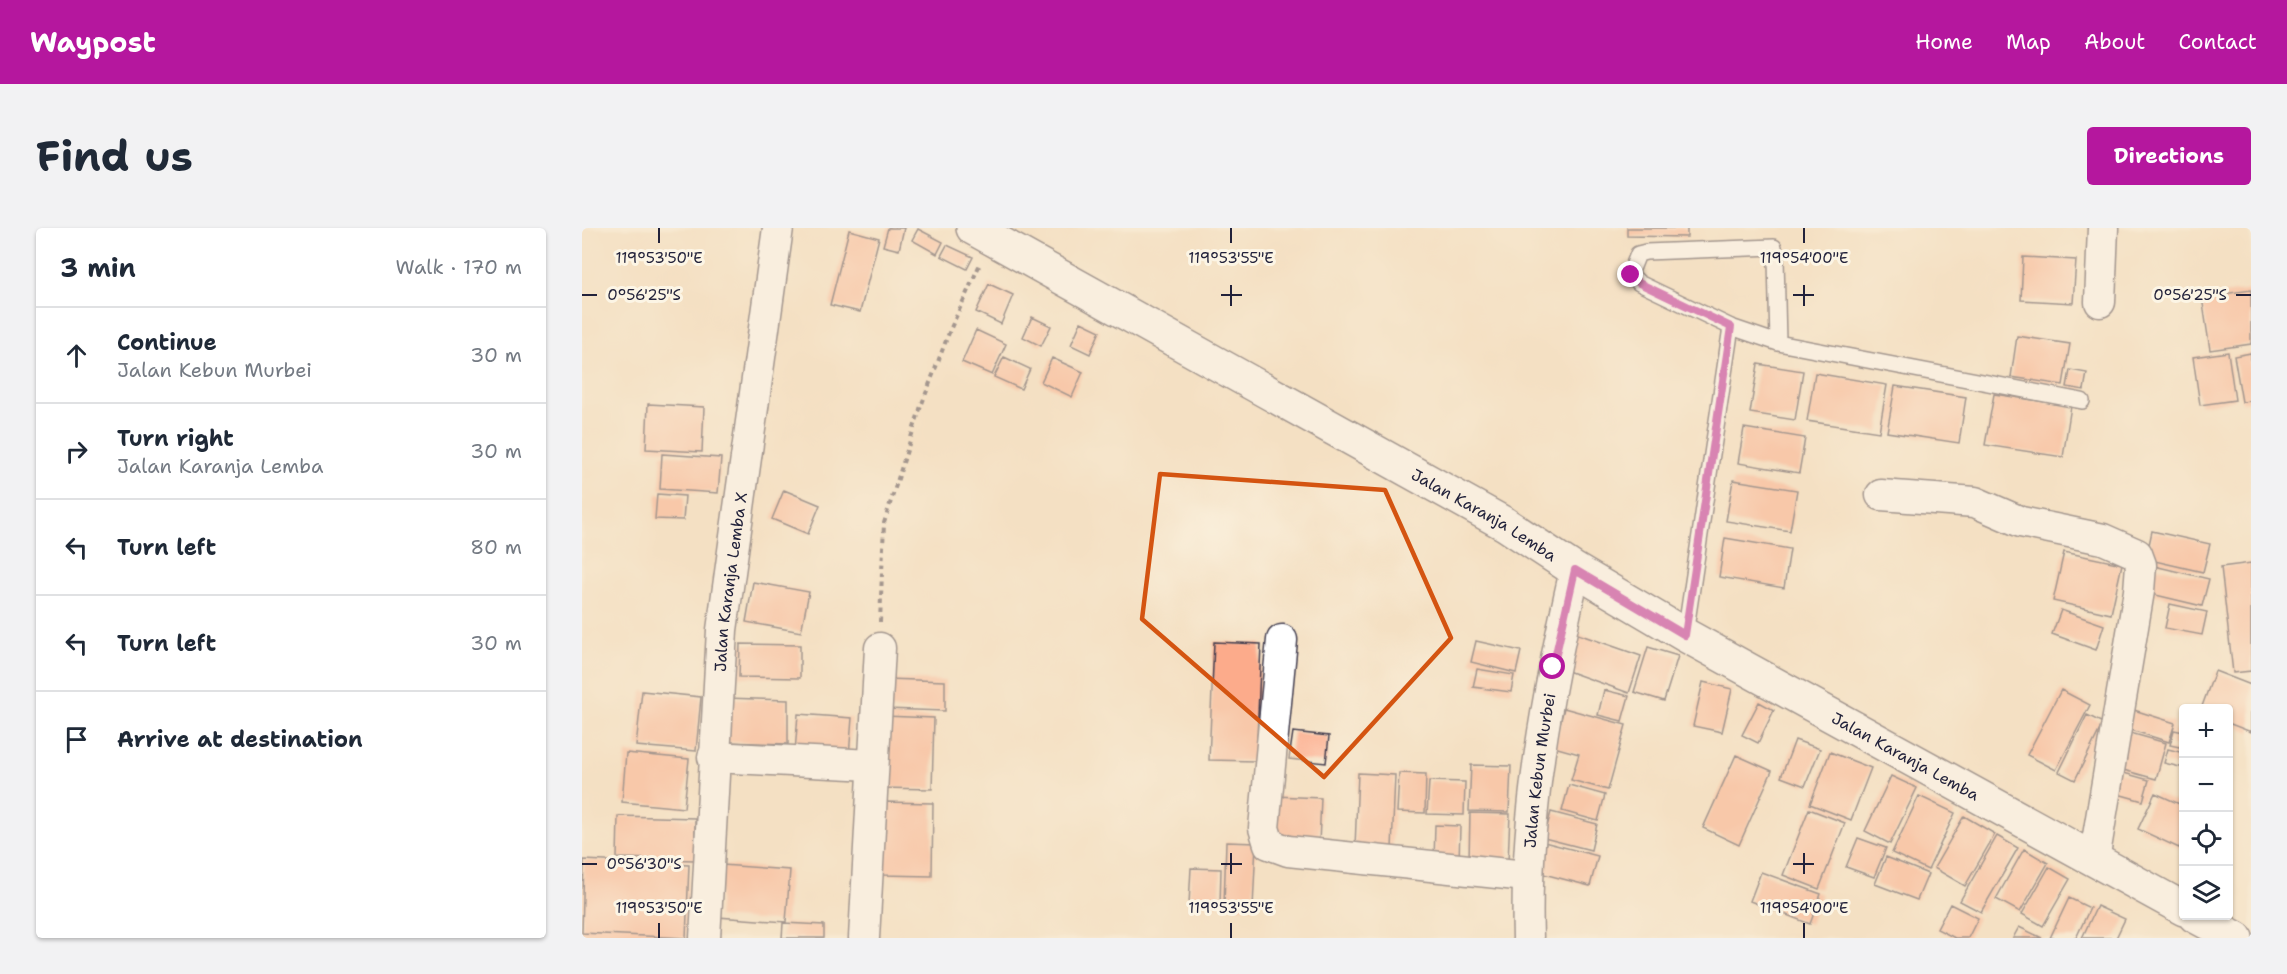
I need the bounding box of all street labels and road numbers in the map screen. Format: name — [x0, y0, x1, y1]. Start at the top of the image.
street label: Jalan Karanja Lemba — [1408, 464, 1561, 566]
street label: Jalan Karanja Lemba X — [710, 491, 752, 673]
street label: Jalan Kebun Murbei — [1520, 692, 1560, 849]
street label: Jalan Karanja Lemba — [1828, 708, 1983, 806]

